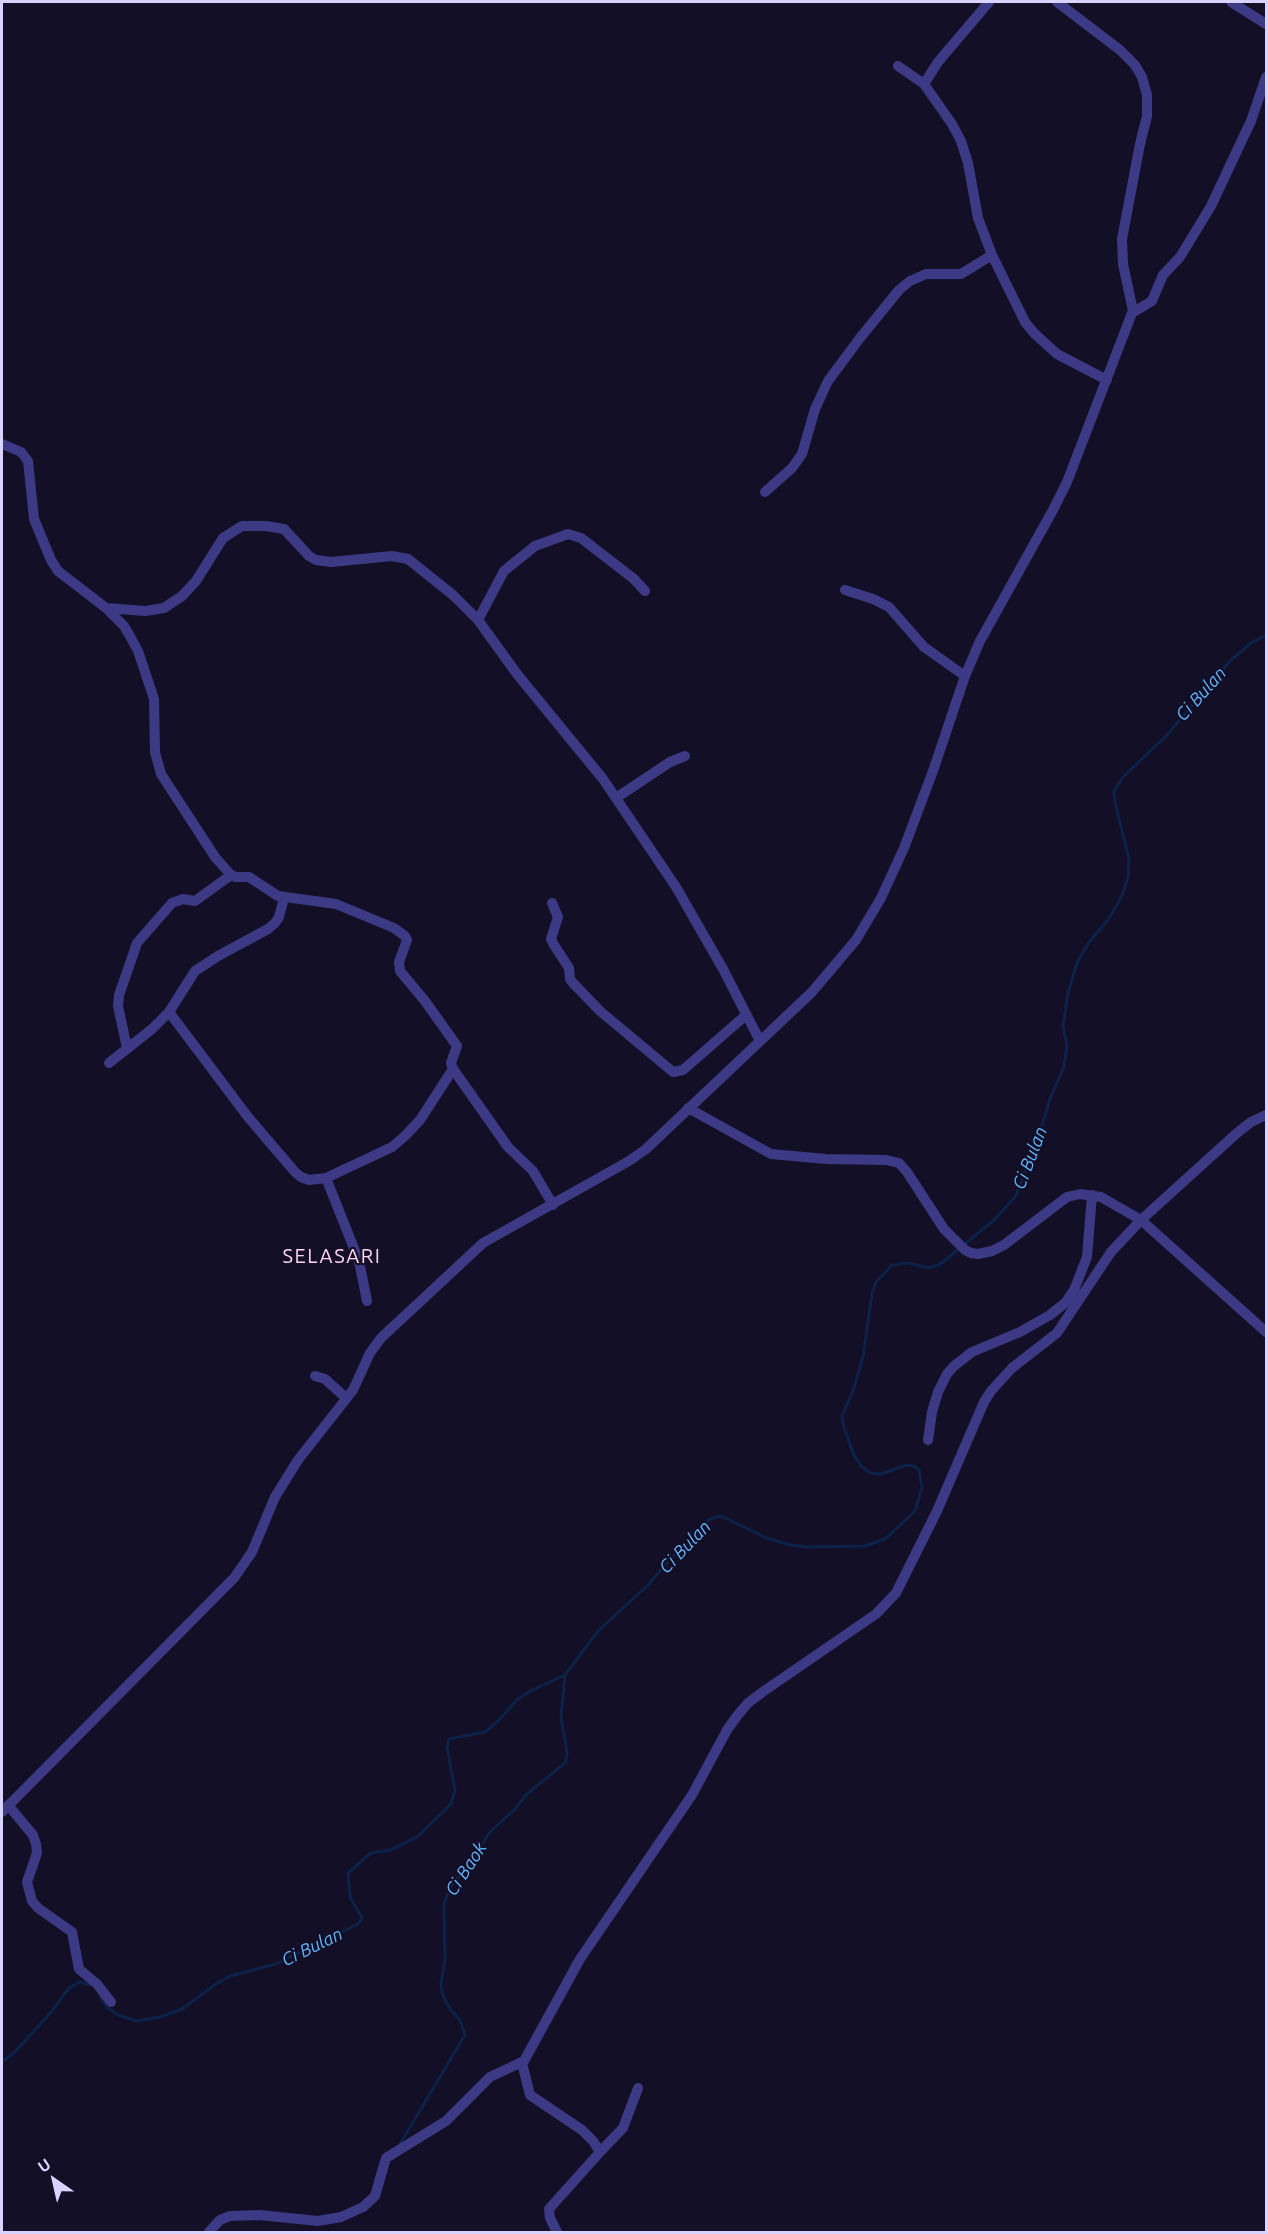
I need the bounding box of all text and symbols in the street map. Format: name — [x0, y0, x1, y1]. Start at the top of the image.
water label: Ci Bulan — [1171, 663, 1231, 725]
water label: Ci Bulan — [1008, 1124, 1052, 1192]
district label: SELASARI — [283, 1244, 381, 1268]
water label: Ci Bulan — [655, 1516, 715, 1578]
water label: Ci Baok — [441, 1838, 491, 1900]
water label: Ci Bulan — [278, 1923, 346, 1971]
north arrow — [24, 2150, 84, 2210]
text: U — [34, 2154, 54, 2176]

